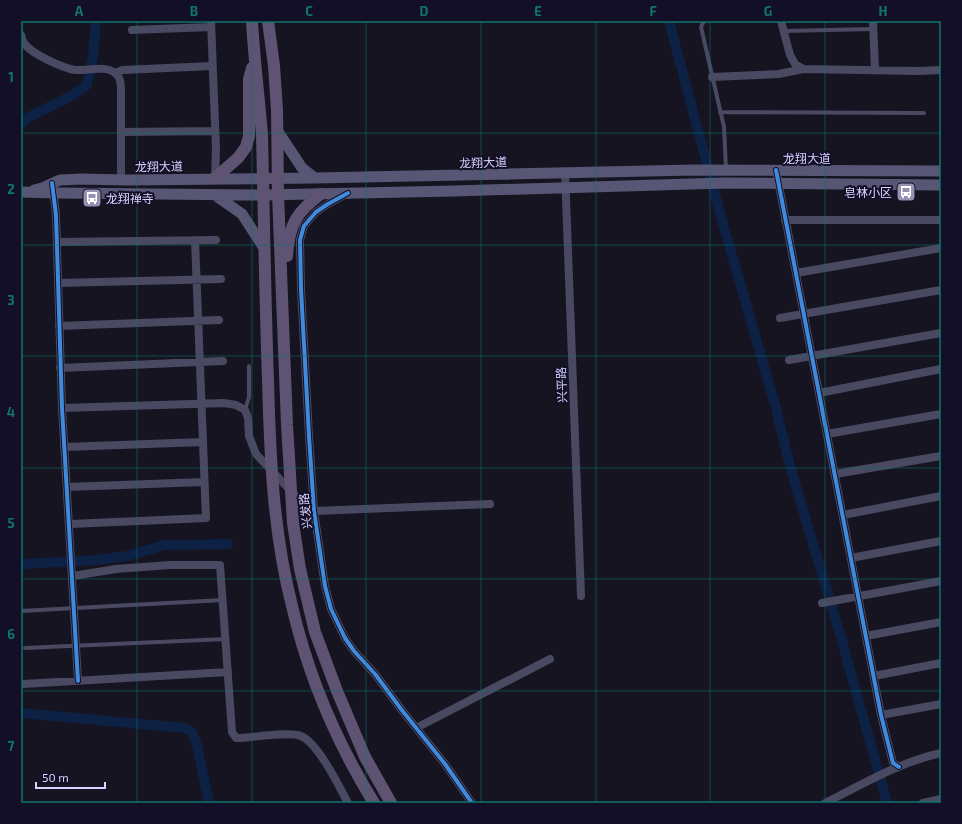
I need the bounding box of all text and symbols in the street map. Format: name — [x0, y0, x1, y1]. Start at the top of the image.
text: A — [75, 3, 84, 19]
text: B — [190, 3, 198, 19]
text: C — [305, 3, 313, 19]
text: D — [420, 3, 429, 19]
text: E — [534, 3, 542, 19]
text: F — [649, 3, 657, 19]
text: G — [764, 3, 772, 19]
text: H — [879, 3, 888, 19]
text: 1 — [8, 69, 14, 85]
street label: 龙翔大道 — [783, 151, 831, 165]
street label: 龙翔大道 — [459, 154, 507, 170]
street label: 龙翔大道 — [135, 159, 183, 173]
text: 2 — [7, 181, 15, 197]
bus stop icon: 皂林小区 — [895, 181, 917, 203]
place label: 皂林小区 — [844, 185, 892, 199]
bus stop icon: 龙翔禅寺 — [81, 187, 103, 209]
place label: 龙翔禅寺 — [106, 191, 154, 205]
text: 3 — [7, 292, 15, 308]
street label: 兴平路 — [553, 367, 569, 403]
text: 4 — [7, 404, 15, 420]
street label: 兴发路 — [296, 492, 314, 530]
text: 5 — [7, 515, 15, 531]
text: 6 — [7, 626, 15, 642]
text: 7 — [8, 738, 15, 754]
scale bar — [36, 764, 105, 790]
text: 50 m — [42, 770, 69, 784]

